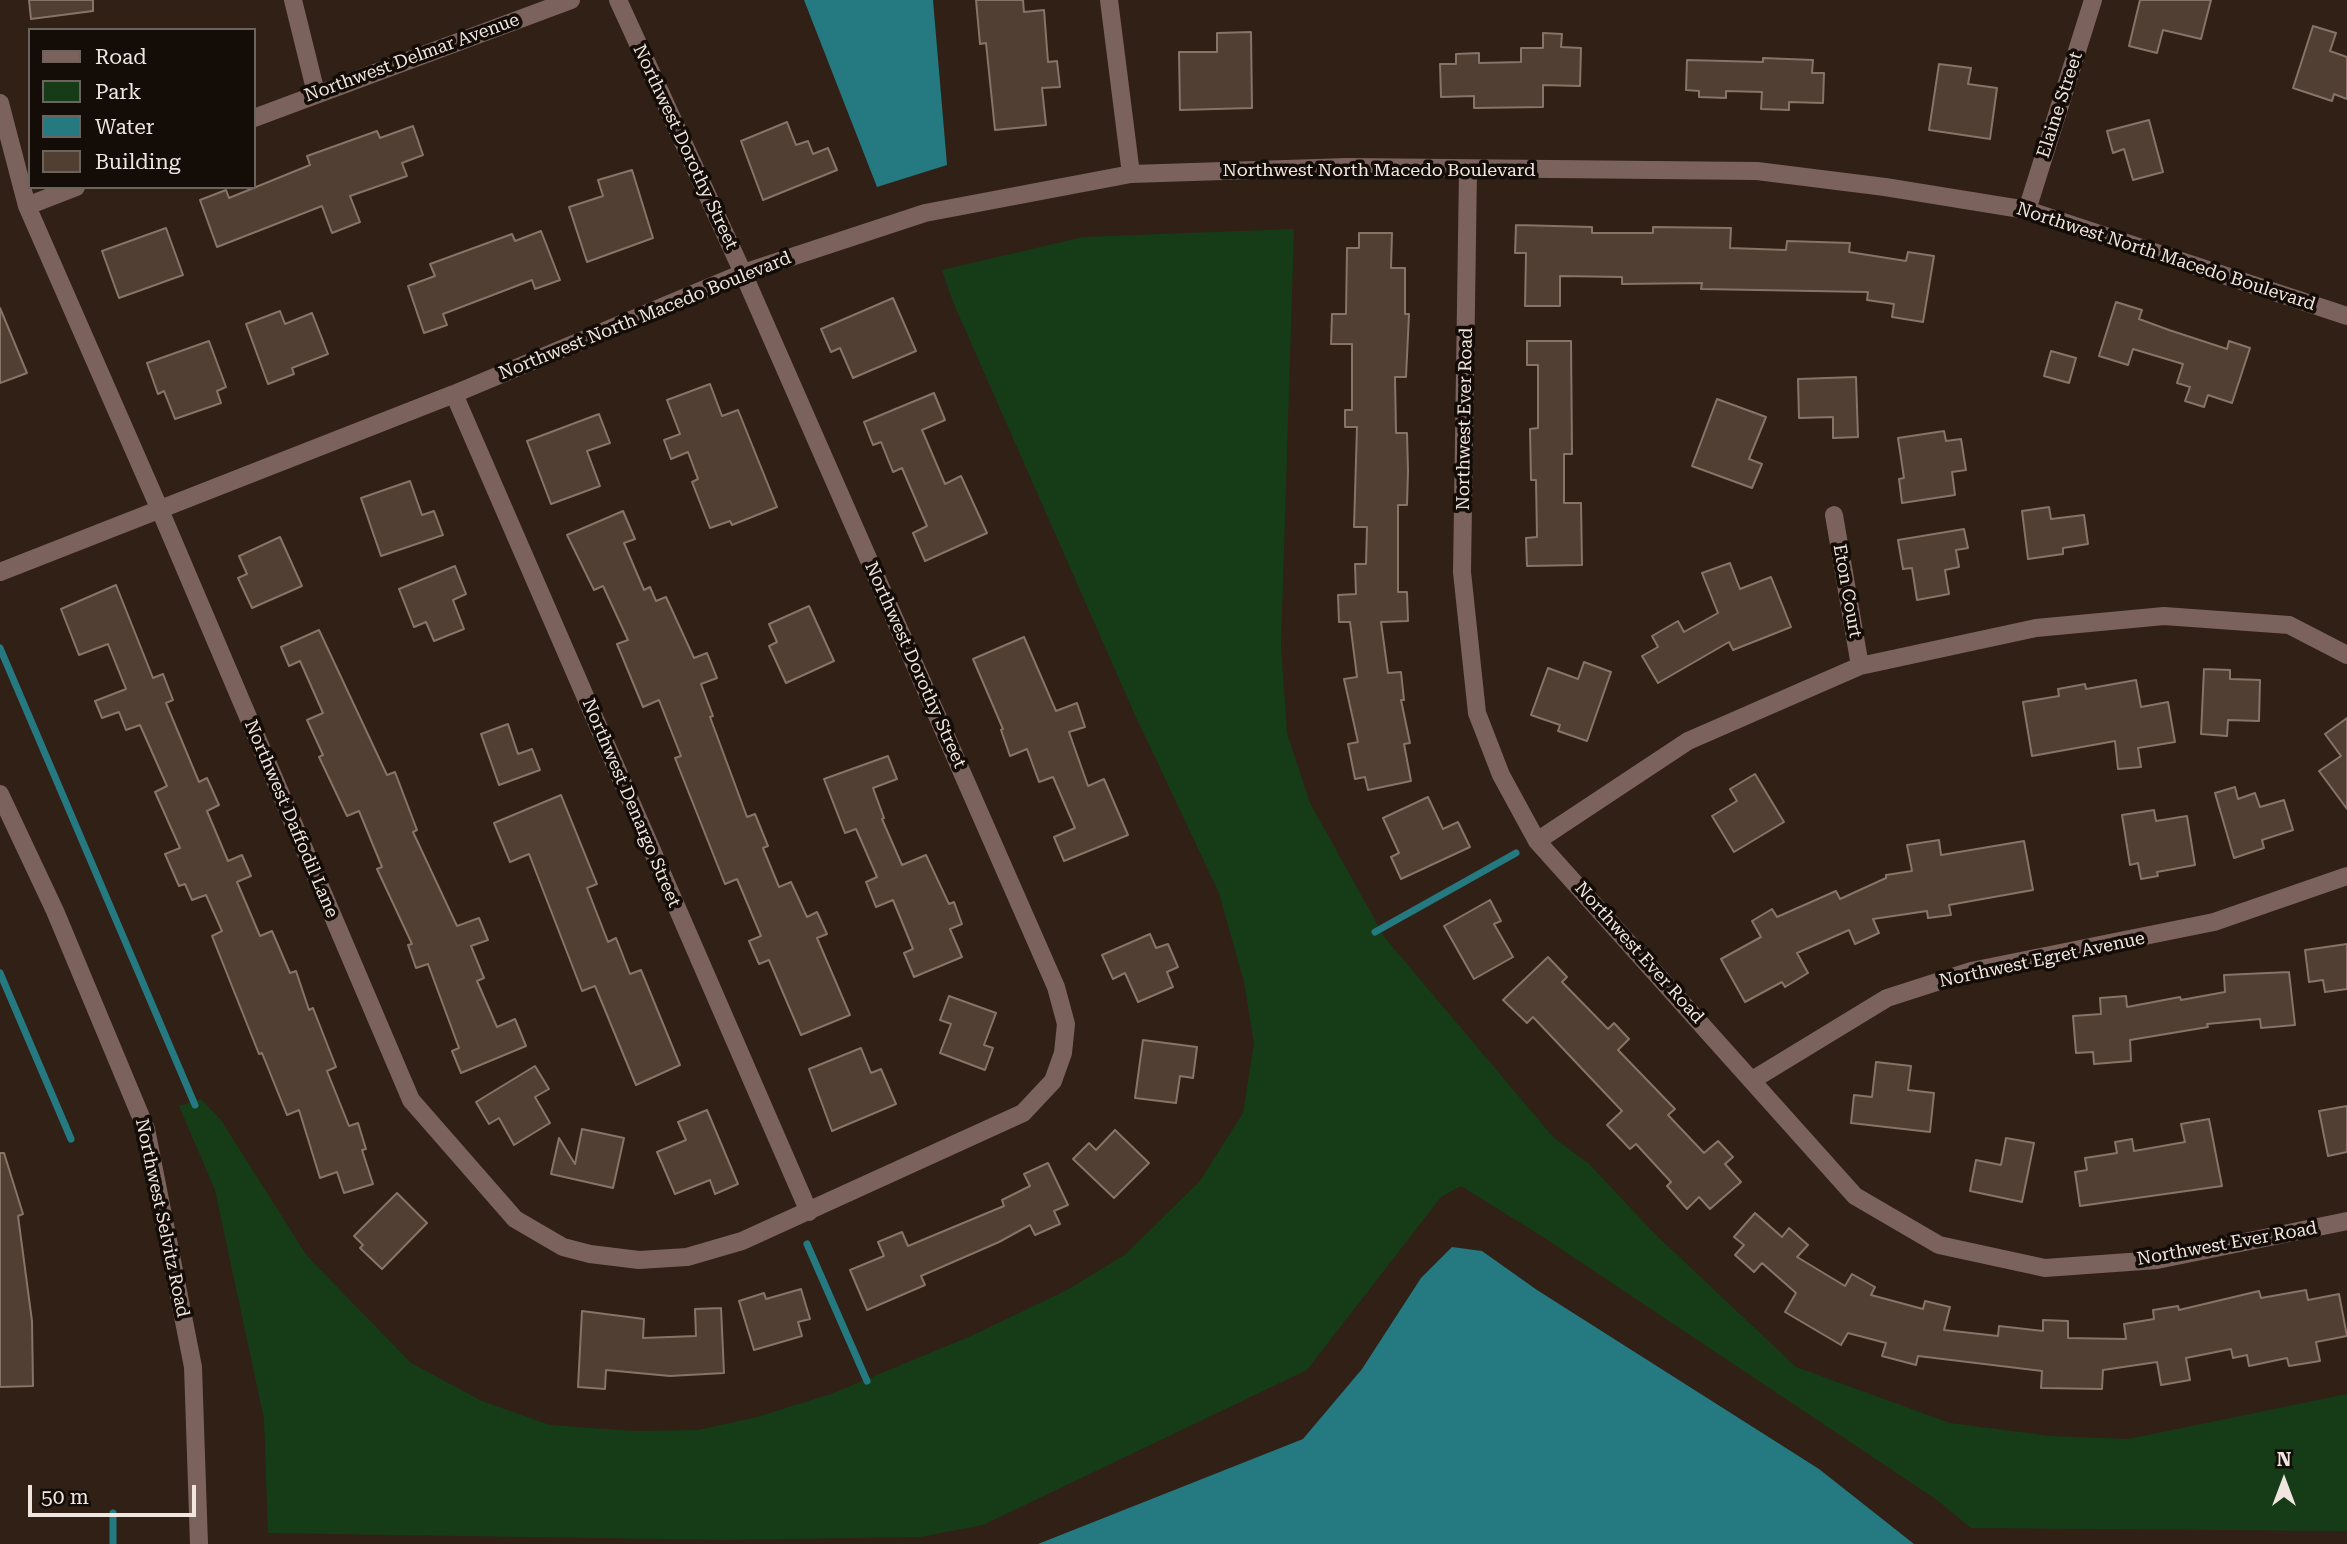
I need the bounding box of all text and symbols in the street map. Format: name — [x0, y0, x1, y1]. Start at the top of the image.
street label: Northwest Delmar Avenue — [302, 9, 522, 107]
legend — [28, 28, 256, 189]
street label: Northwest Dorothy Street — [628, 41, 742, 253]
text: Road — [95, 45, 147, 69]
street label: Elaine Street — [2033, 49, 2087, 161]
text: Park — [95, 80, 141, 104]
text: Water — [95, 115, 154, 139]
text: Building — [95, 150, 181, 174]
street label: Northwest North Macedo Boulevard — [1222, 160, 1536, 182]
street label: Northwest North Macedo Boulevard — [2014, 198, 2318, 316]
street label: Northwest North Macedo Boulevard — [496, 247, 794, 385]
street label: Northwest Ever Road — [1453, 327, 1477, 511]
street label: Eton Court — [1828, 542, 1866, 640]
street label: Northwest Dorothy Street — [860, 558, 970, 772]
street label: Northwest Denargo Street — [577, 695, 685, 911]
street label: Northwest Daffodil Lane — [239, 717, 343, 921]
street label: Northwest Ever Road — [1570, 878, 1708, 1028]
street label: Northwest Egret Avenue — [1937, 928, 2147, 992]
street label: Northwest Selvitz Road — [130, 1117, 194, 1319]
street label: Northwest Ever Road — [2135, 1217, 2319, 1271]
north arrow — [2249, 1446, 2319, 1516]
text: N — [2277, 1448, 2291, 1471]
scale bar — [32, 1470, 200, 1514]
text: 50 m — [41, 1485, 89, 1509]

